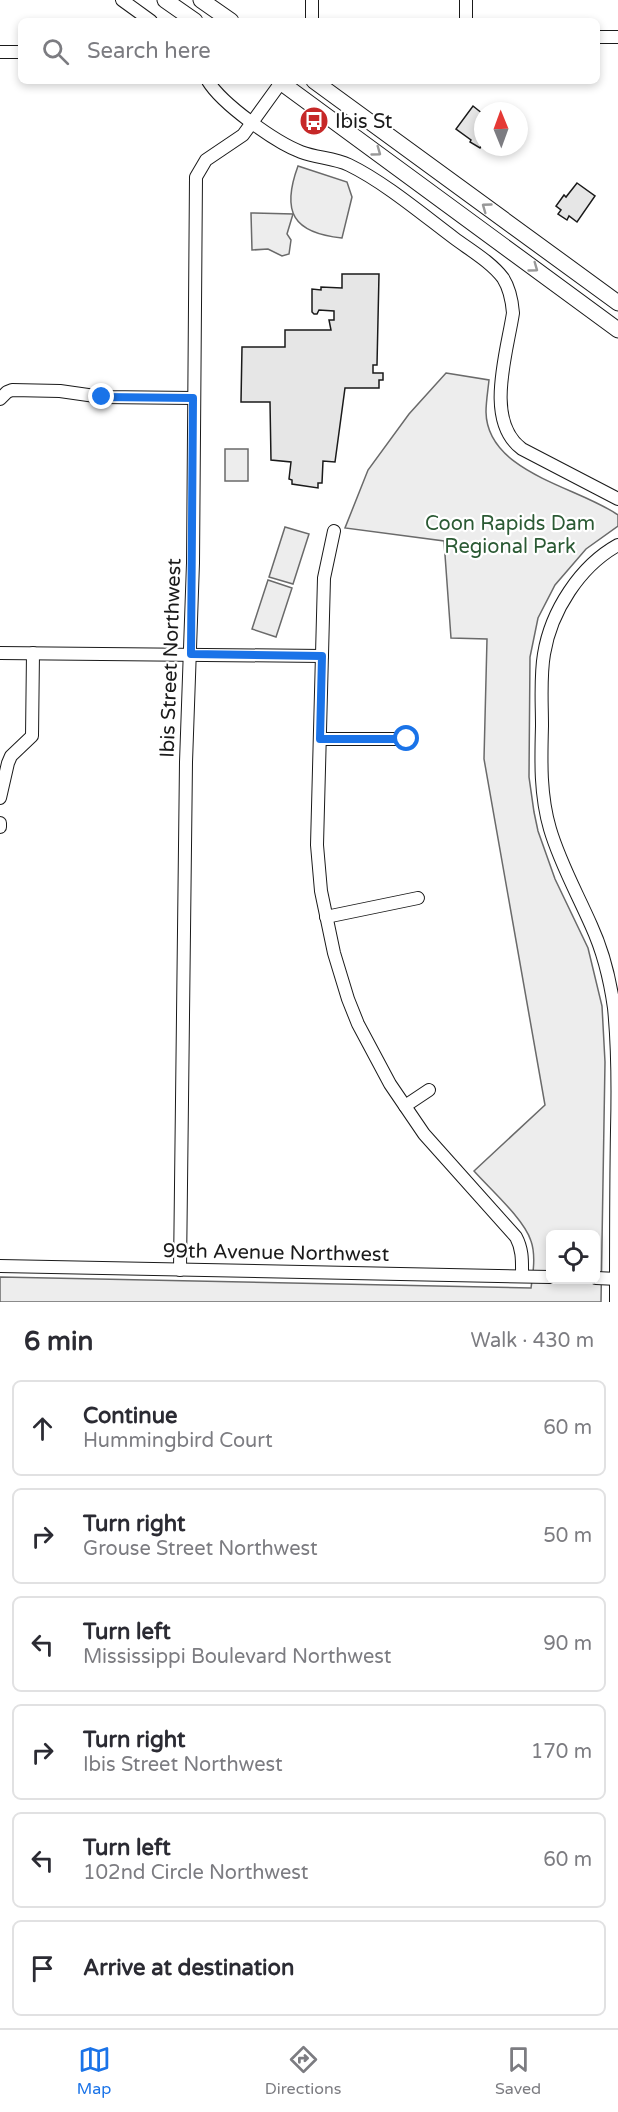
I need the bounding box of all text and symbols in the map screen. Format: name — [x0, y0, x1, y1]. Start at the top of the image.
search box — [18, 18, 600, 84]
icon: search — [39, 35, 72, 68]
text: Search here — [87, 38, 211, 64]
north arrow — [474, 102, 528, 156]
bus stop icon: Ibis St — [298, 105, 330, 137]
place label: Ibis St — [335, 110, 393, 134]
one-way arrow — [371, 145, 382, 156]
one-way arrow — [482, 203, 493, 214]
one-way arrow — [528, 261, 539, 272]
route end — [88, 383, 114, 409]
park label: Coon Rapids Dam Regional Park — [425, 512, 595, 559]
street label: Ibis Street Northwest — [156, 557, 186, 758]
route start — [393, 725, 419, 751]
map controls — [546, 1230, 600, 1284]
button: locate — [546, 1230, 600, 1284]
street label: 99th Avenue Northwest — [163, 1239, 390, 1267]
text: 6 min — [24, 1326, 93, 1357]
text: Walk · 430 m — [471, 1329, 594, 1353]
text: Continue — [83, 1403, 178, 1429]
icon: ahead — [26, 1412, 59, 1445]
text: 60 m — [543, 1416, 592, 1440]
text: Hummingbird Court — [83, 1429, 273, 1453]
text: Turn right — [83, 1511, 185, 1537]
icon: right — [26, 1520, 59, 1553]
text: 50 m — [543, 1524, 592, 1548]
text: Grouse Street Northwest — [83, 1537, 318, 1561]
text: Turn left — [83, 1619, 171, 1645]
icon: left — [26, 1628, 59, 1661]
text: 90 m — [543, 1632, 592, 1656]
text: Mississippi Boulevard Northwest — [83, 1645, 392, 1669]
text: Turn right — [83, 1727, 185, 1753]
icon: right — [26, 1736, 59, 1769]
text: 170 m — [531, 1740, 592, 1764]
text: Ibis Street Northwest — [83, 1753, 283, 1777]
text: Turn left — [83, 1835, 171, 1861]
icon: left — [26, 1844, 59, 1877]
text: 60 m — [543, 1848, 592, 1872]
text: 102nd Circle Northwest — [83, 1861, 309, 1885]
icon: arrive — [26, 1952, 59, 1985]
text: Arrive at destination — [83, 1955, 294, 1981]
tab: Map — [77, 2043, 111, 2099]
tab: Directions — [265, 2043, 341, 2099]
tab: Saved — [495, 2043, 541, 2099]

